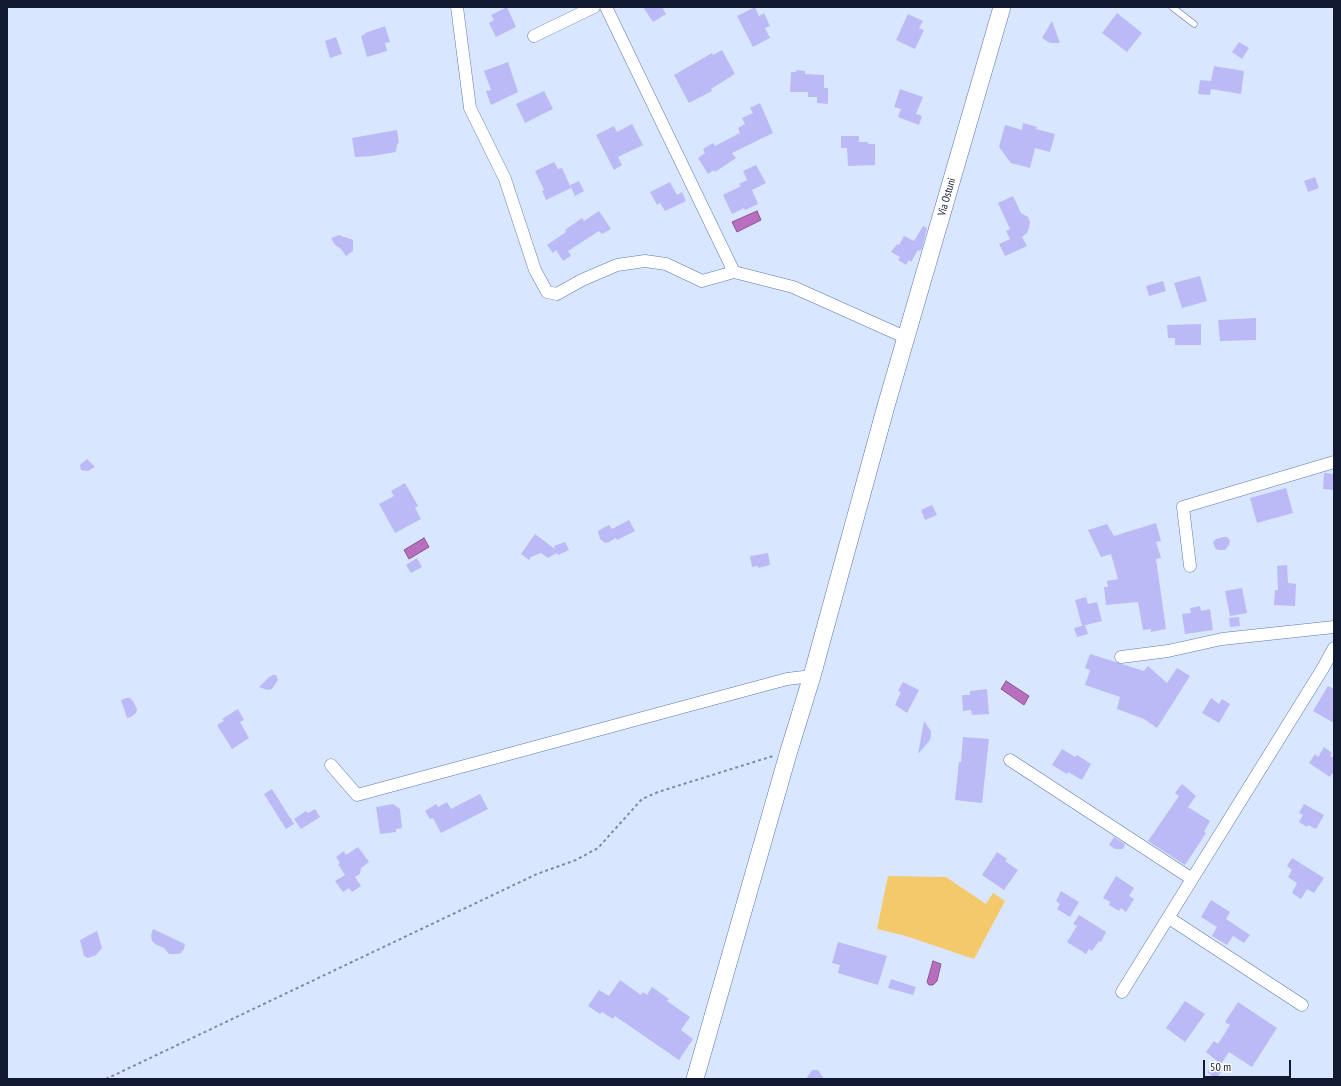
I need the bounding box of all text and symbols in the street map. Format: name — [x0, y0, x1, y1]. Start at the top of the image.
street label: Via Ostuni — [935, 176, 959, 218]
scale bar — [1205, 1052, 1293, 1078]
text: 50 m — [1210, 1059, 1231, 1074]

